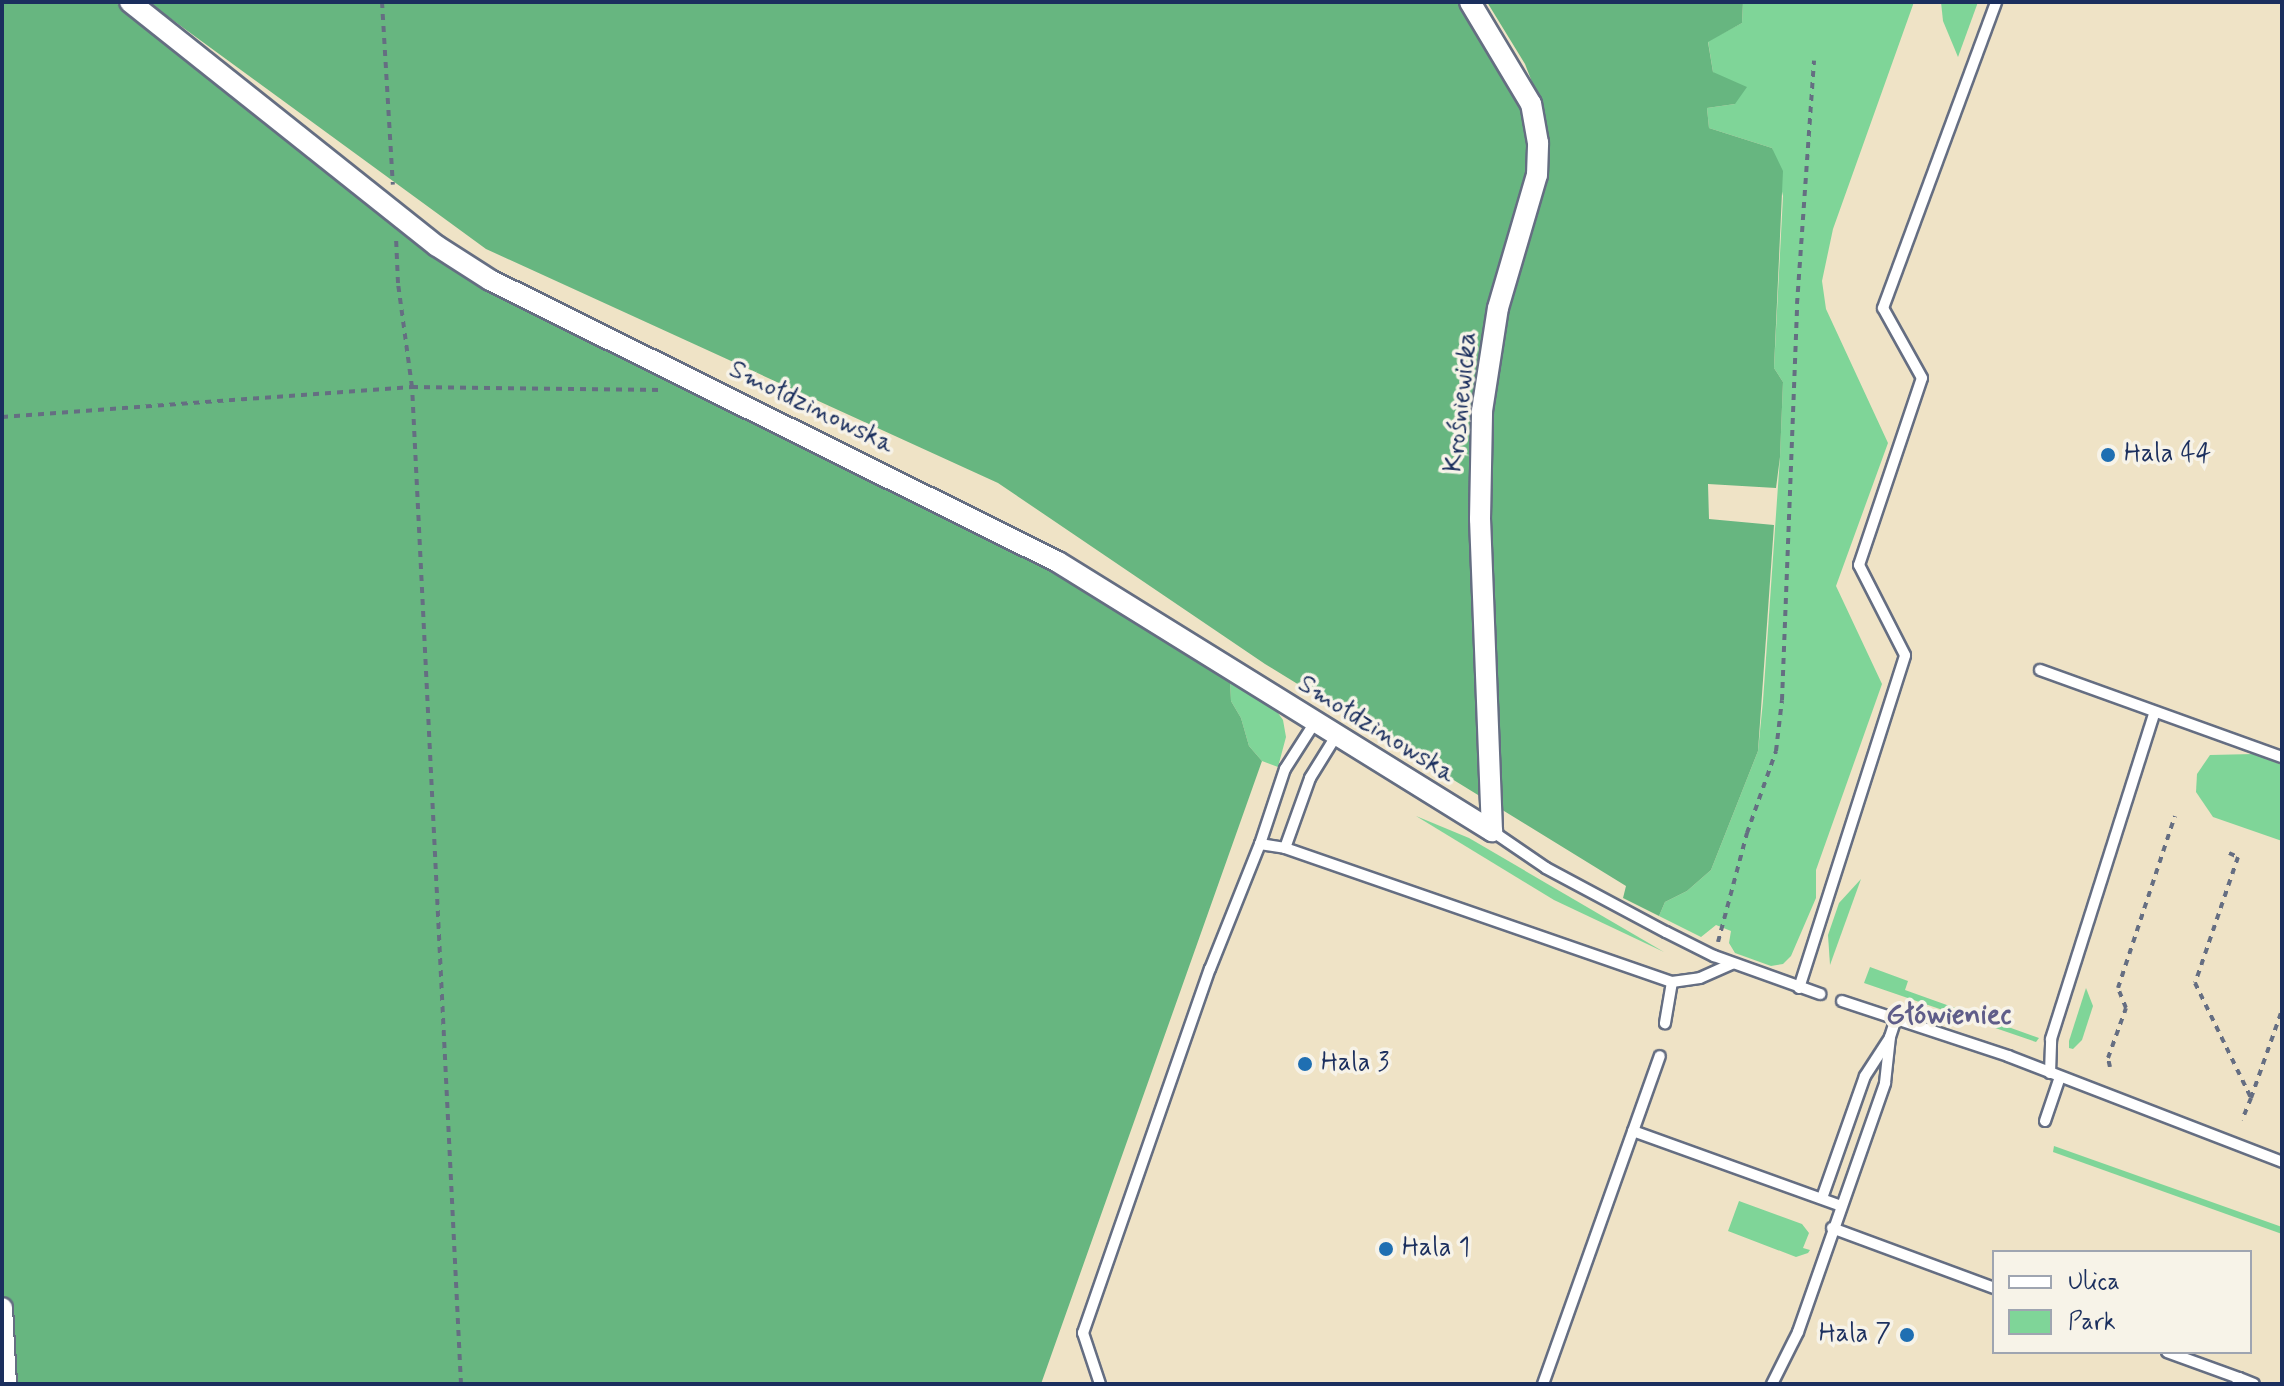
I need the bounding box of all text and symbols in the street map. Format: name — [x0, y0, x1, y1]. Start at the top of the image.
street label: Krośniewicka — [1439, 330, 1485, 474]
street label: Smołdzinowska — [724, 355, 898, 461]
place label: Hala 44 — [2124, 439, 2211, 471]
marker: Hala 44 — [2099, 446, 2117, 464]
street label: Smołdzinowska — [1292, 669, 1460, 791]
district label: Główieniec — [1886, 999, 2012, 1033]
place label: Hala 3 — [1321, 1048, 1389, 1080]
marker: Hala 3 — [1296, 1055, 1314, 1073]
place label: Hala 1 — [1402, 1233, 1470, 1265]
marker: Hala 1 — [1377, 1240, 1395, 1258]
legend — [1992, 1250, 2252, 1354]
text: Ulica — [2068, 1267, 2120, 1298]
text: Park — [2068, 1307, 2116, 1338]
place label: Hala 7 — [1819, 1319, 1891, 1351]
marker: Hala 7 — [1898, 1326, 1916, 1344]

